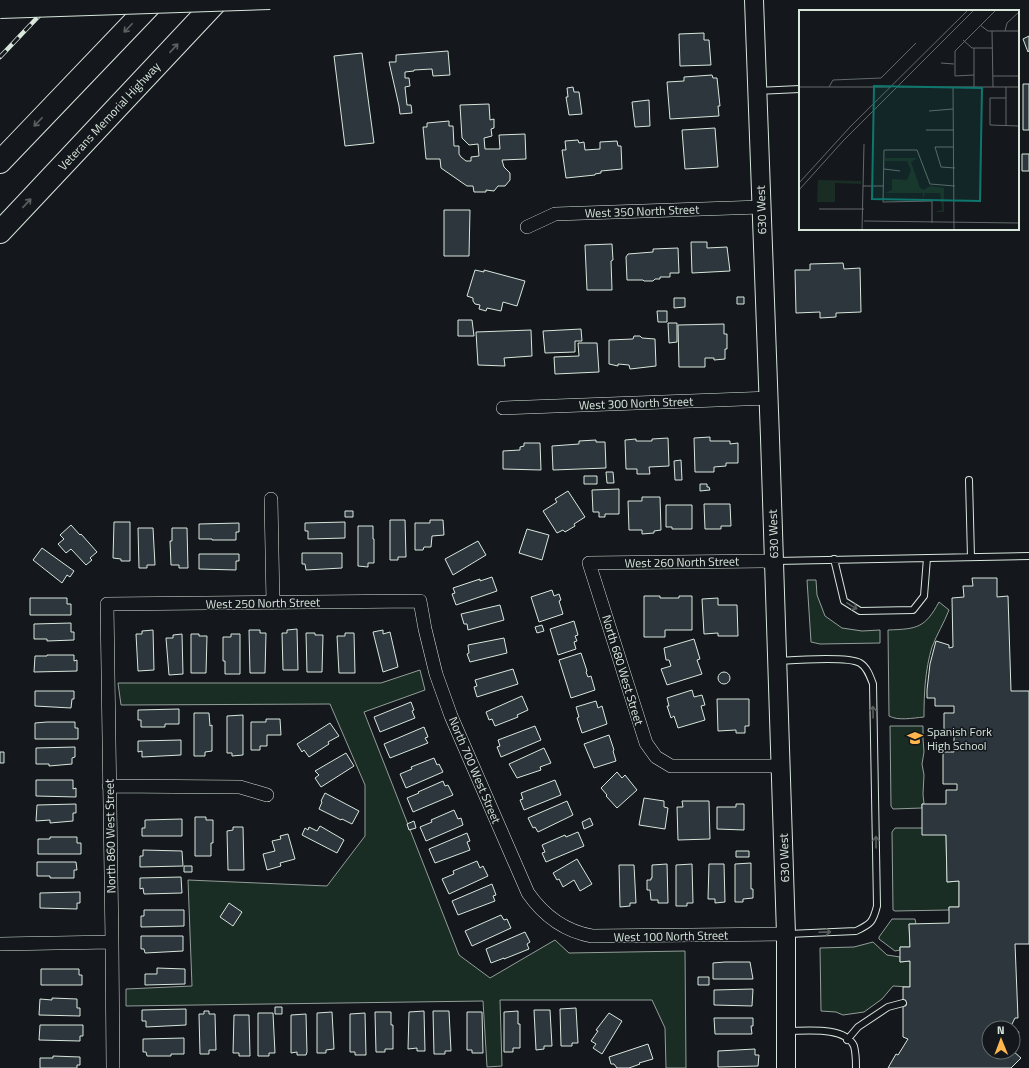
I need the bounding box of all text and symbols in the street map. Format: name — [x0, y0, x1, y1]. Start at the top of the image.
inset map — [799, 10, 1019, 230]
one-way arrow — [123, 23, 133, 33]
one-way arrow — [169, 42, 178, 53]
street label: Veterans Memorial Highway — [53, 57, 165, 175]
one-way arrow — [33, 117, 43, 127]
street label: 630 West — [751, 184, 771, 235]
one-way arrow — [22, 198, 32, 208]
street label: West 350 North Street — [584, 199, 700, 222]
street label: West 300 North Street — [578, 391, 694, 414]
street label: 630 West — [763, 508, 783, 559]
street label: West 260 North Street — [625, 551, 740, 572]
street label: West 250 North Street — [206, 592, 321, 613]
one-way arrow — [846, 603, 858, 611]
street label: North 680 West Street — [597, 612, 649, 728]
one-way arrow — [869, 706, 877, 719]
street label: North 700 West Street — [444, 714, 506, 827]
place label: Spanish Fork High School — [927, 722, 992, 755]
school or university icon: Spanish Fork High School — [906, 729, 924, 747]
street label: North 860 West Street — [99, 778, 120, 893]
street label: 630 West — [774, 832, 794, 883]
one-way arrow — [872, 836, 880, 849]
street label: West 100 North Street — [614, 925, 729, 946]
one-way arrow — [818, 929, 831, 936]
north arrow — [981, 1020, 1021, 1060]
text: N — [997, 1022, 1005, 1038]

